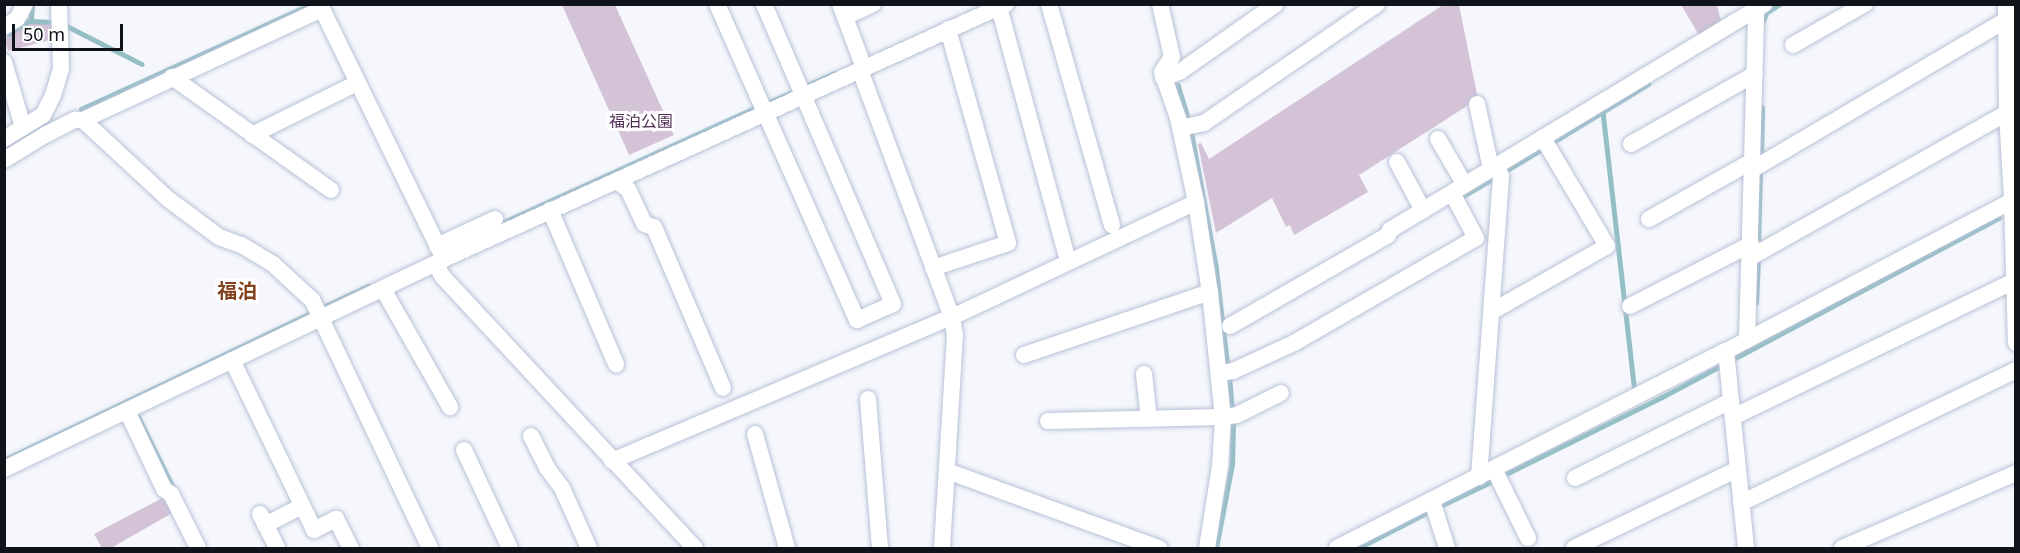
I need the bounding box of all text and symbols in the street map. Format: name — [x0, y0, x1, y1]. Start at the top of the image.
scale bar — [15, 12, 126, 50]
text: 50 m — [23, 22, 65, 46]
park label: 福泊公園 — [609, 111, 673, 131]
district label: 福泊 — [217, 278, 257, 302]

